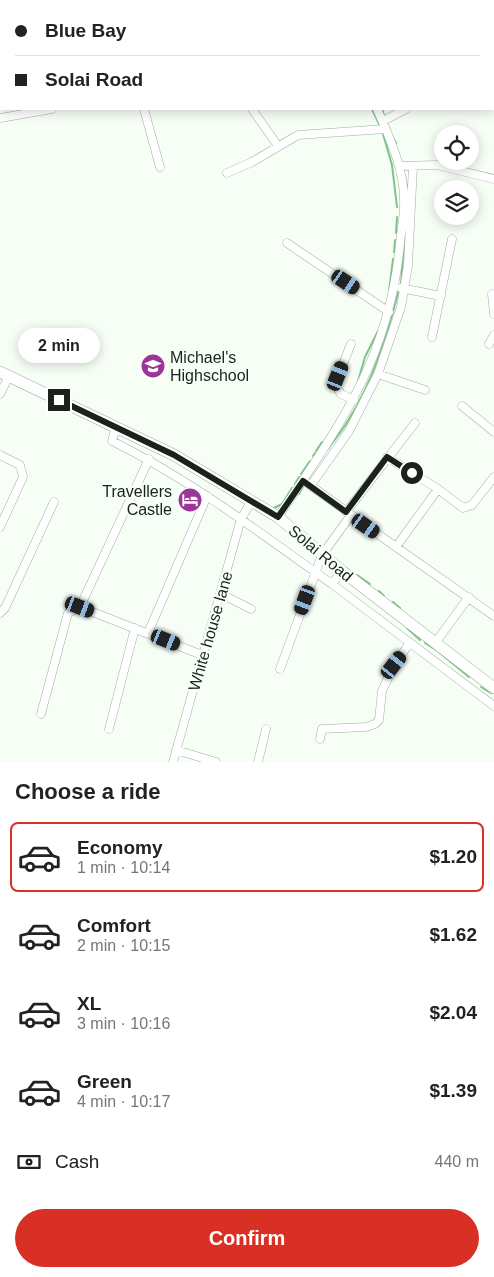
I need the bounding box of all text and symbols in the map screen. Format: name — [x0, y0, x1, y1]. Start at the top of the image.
text: Blue Bay — [45, 20, 126, 41]
text: Solai Road — [45, 69, 143, 90]
map controls — [434, 125, 479, 225]
button: locate — [434, 125, 479, 170]
button: layers — [434, 180, 479, 225]
car — [329, 267, 362, 297]
callout: 2 min — [18, 328, 100, 362]
text: 2 min — [38, 337, 80, 354]
place label: Michael's Highschool — [170, 349, 249, 384]
school or university icon: Michael's Highschool — [140, 353, 166, 379]
car — [325, 359, 350, 393]
route end — [48, 389, 70, 411]
route start — [401, 462, 423, 484]
place label: Travellers Castle — [102, 483, 172, 518]
hotel icon: Travellers Castle — [177, 487, 203, 513]
car — [349, 511, 382, 541]
street label: Solai Road — [285, 522, 356, 585]
street label: White house lane — [185, 569, 236, 693]
car — [292, 583, 317, 617]
car — [63, 595, 96, 619]
car — [149, 627, 182, 653]
car — [378, 649, 409, 681]
text: Choose a ride — [15, 779, 160, 804]
icon: car — [17, 835, 62, 880]
text: Economy — [77, 837, 163, 858]
text: $1.20 — [429, 846, 477, 867]
text: 1 min · 10:14 — [77, 859, 170, 876]
icon: car — [17, 913, 62, 958]
text: Comfort — [77, 915, 151, 936]
text: $1.62 — [429, 924, 477, 945]
text: 2 min · 10:15 — [77, 937, 170, 954]
icon: car — [17, 991, 62, 1036]
text: XL — [77, 993, 101, 1014]
text: $2.04 — [429, 1002, 477, 1023]
text: 3 min · 10:16 — [77, 1015, 170, 1032]
icon: car — [17, 1069, 62, 1114]
text: Green — [77, 1071, 132, 1092]
text: $1.39 — [429, 1080, 477, 1101]
text: 4 min · 10:17 — [77, 1093, 170, 1110]
icon: cash — [15, 1148, 43, 1176]
text: Cash — [55, 1151, 99, 1172]
text: 440 m — [435, 1153, 479, 1170]
button: Confirm — [15, 1209, 479, 1267]

